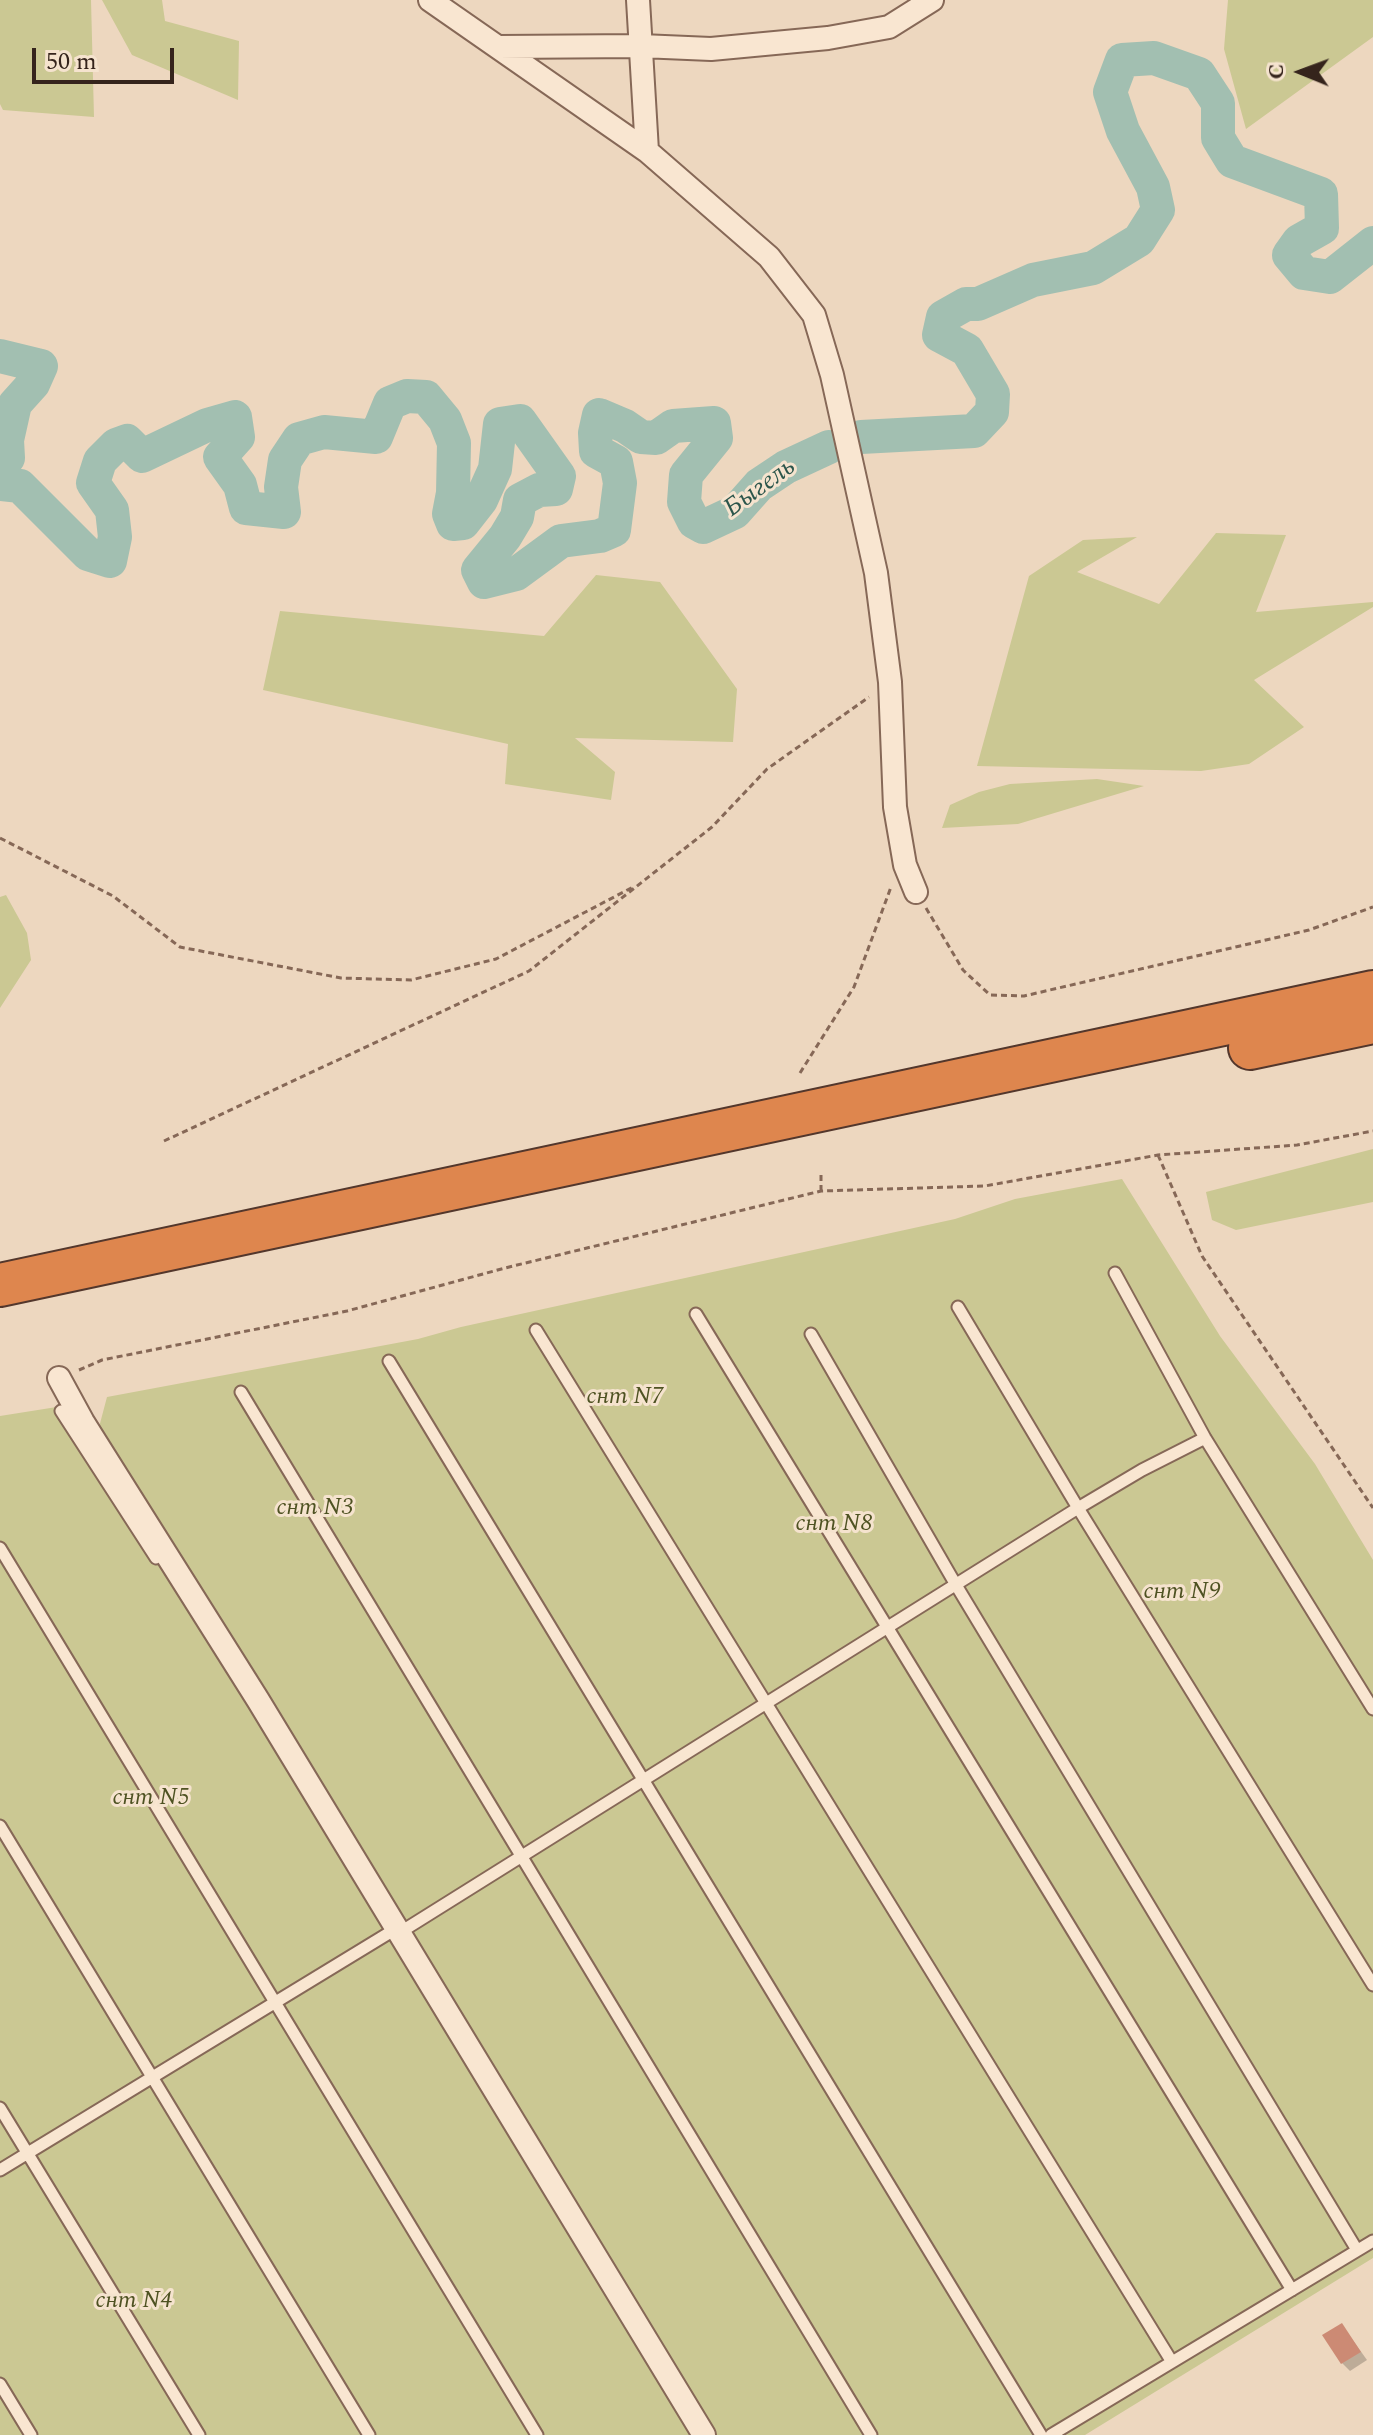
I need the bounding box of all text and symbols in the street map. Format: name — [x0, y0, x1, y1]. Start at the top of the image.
scale bar — [36, 32, 178, 82]
north arrow — [1261, 32, 1341, 112]
text: 50 m — [46, 44, 97, 80]
text: С — [1260, 63, 1293, 80]
water label: Быгель — [719, 453, 803, 525]
park label: снт N7 — [586, 1384, 664, 1412]
park label: снт N3 — [276, 1495, 354, 1523]
park label: снт N8 — [795, 1511, 873, 1539]
park label: снт N9 — [1143, 1579, 1221, 1607]
park label: снт N5 — [112, 1785, 190, 1813]
park label: снт N4 — [95, 2288, 173, 2316]

